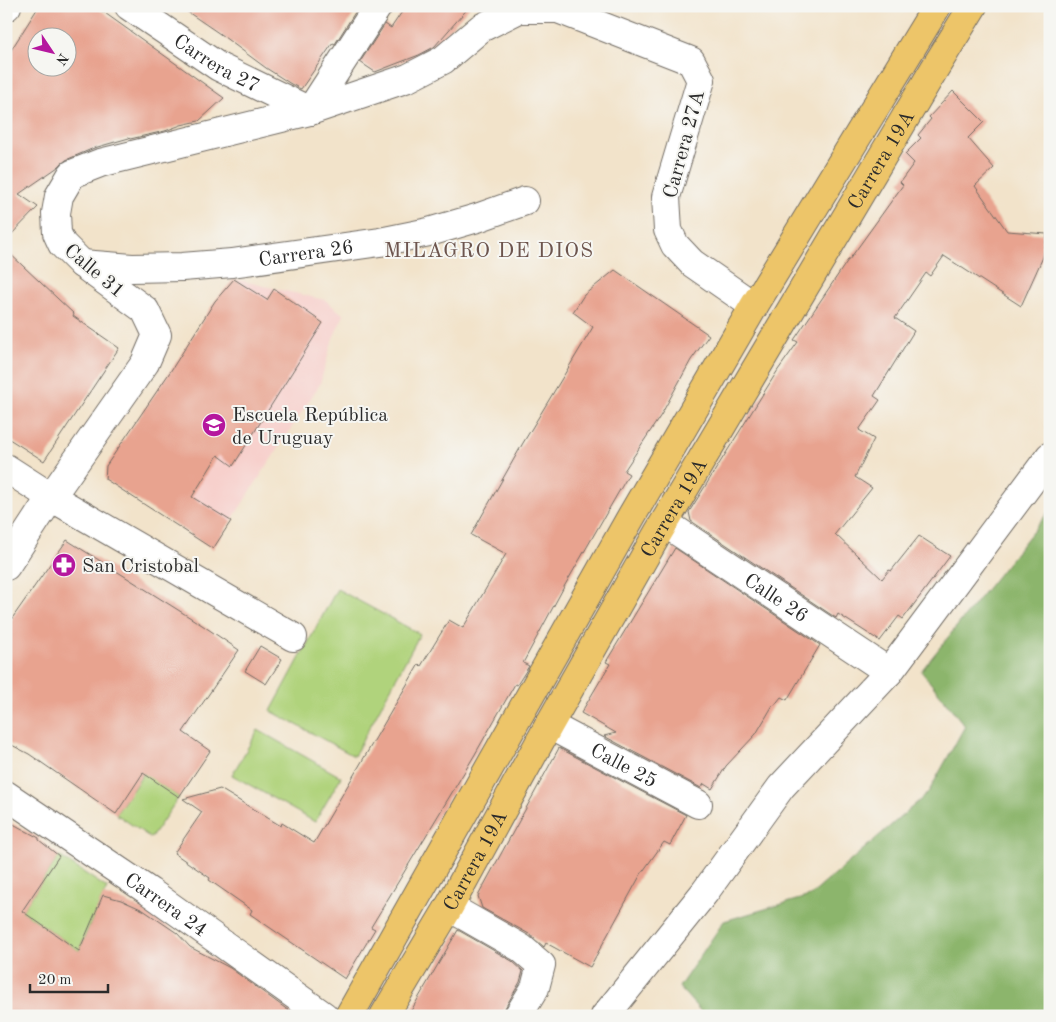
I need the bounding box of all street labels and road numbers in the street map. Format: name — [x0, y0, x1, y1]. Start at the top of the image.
street label: Carrera 27 — [170, 31, 262, 97]
street label: Carrera 27A — [661, 88, 709, 201]
street label: Carrera 19A — [845, 108, 919, 213]
street label: Carrera 26 — [257, 238, 355, 271]
street label: Calle 31 — [60, 241, 128, 302]
street label: Carrera 19A — [638, 456, 712, 561]
street label: Calle 26 — [740, 571, 811, 627]
street label: Calle 25 — [587, 741, 660, 792]
street label: Carrera 19A — [441, 808, 512, 915]
street label: Carrera 24 — [120, 870, 210, 941]

